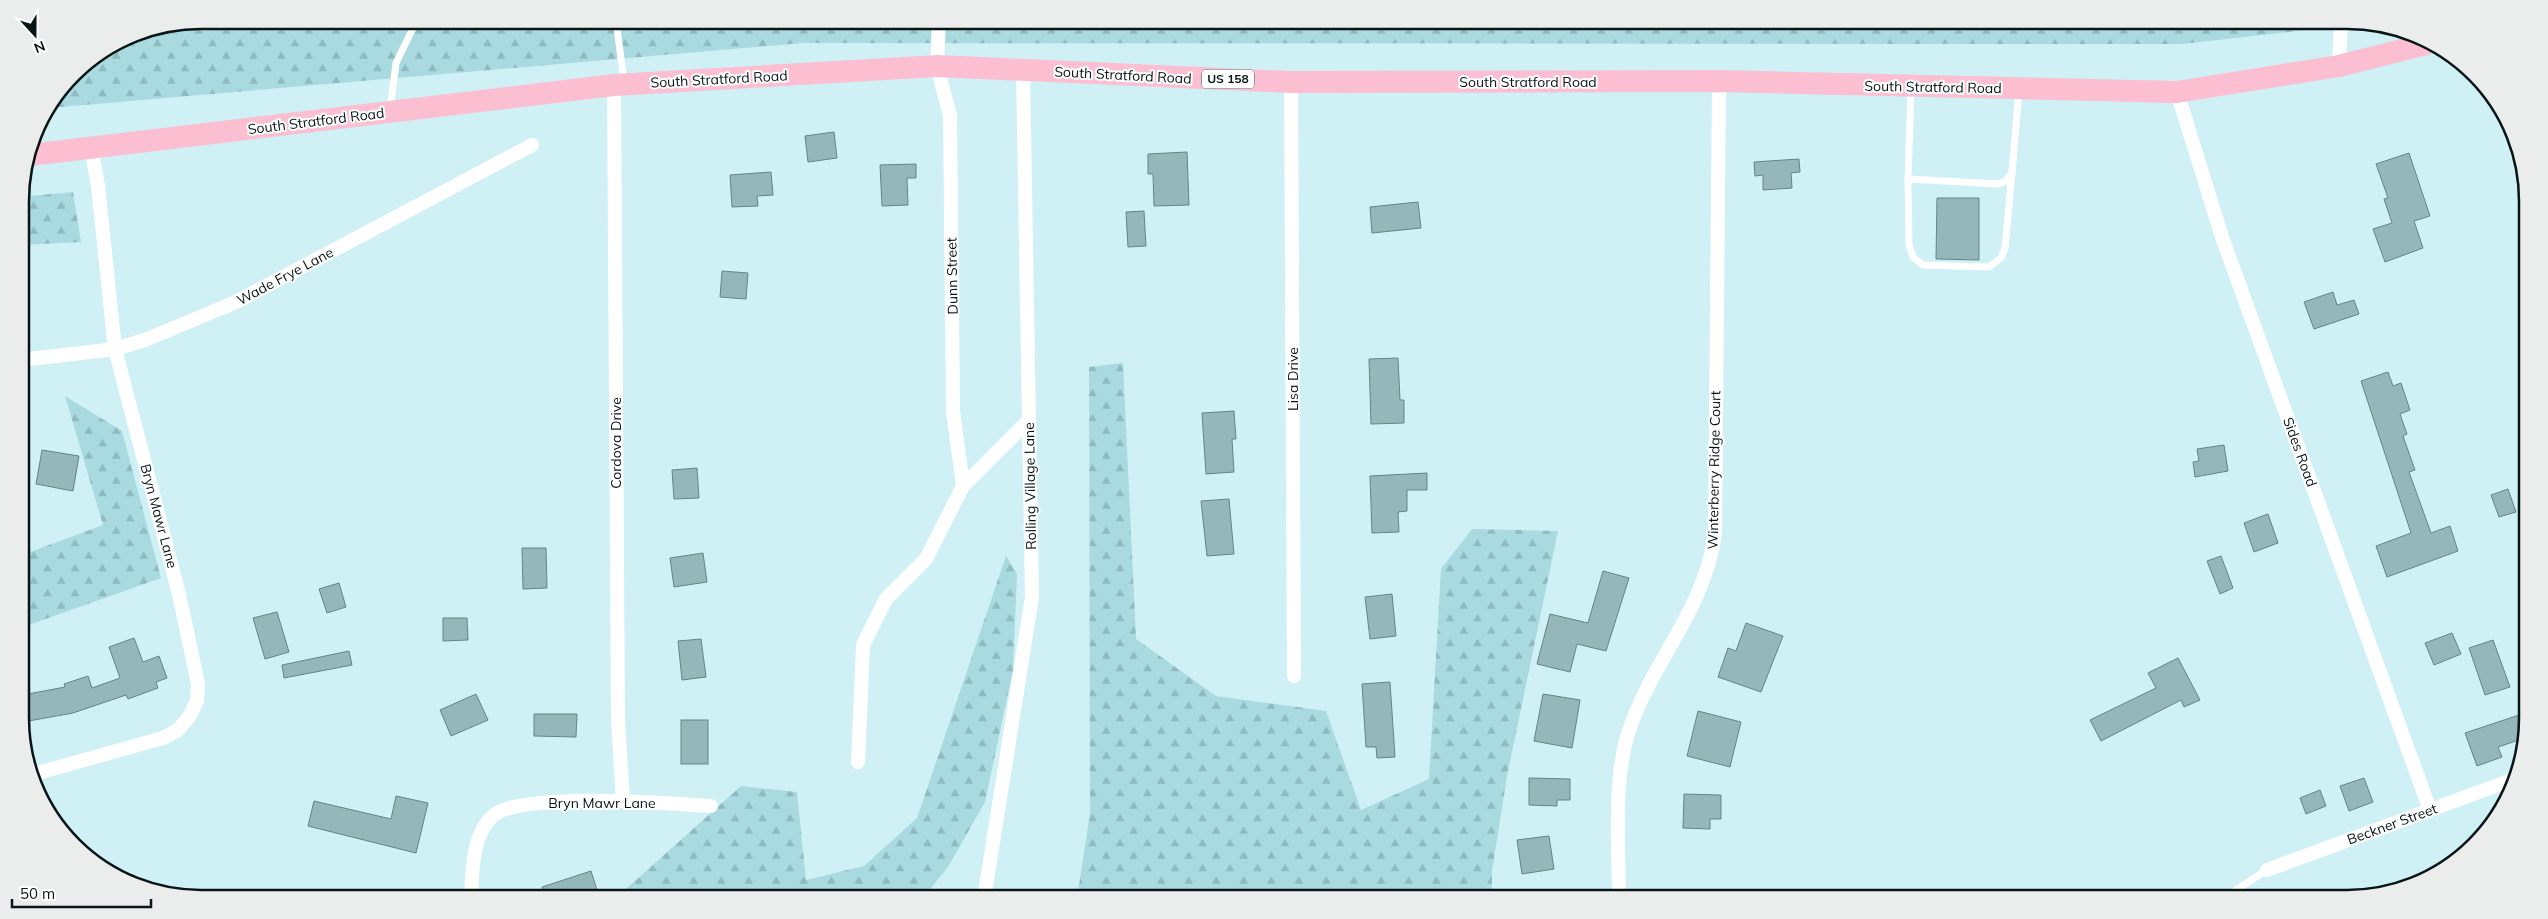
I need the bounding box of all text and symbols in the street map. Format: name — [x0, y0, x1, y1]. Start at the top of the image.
north arrow — [10, 10, 60, 60]
text: N — [31, 37, 48, 57]
street label: South Stratford Road — [1054, 62, 1192, 88]
street label: South Stratford Road — [650, 66, 788, 92]
road number: US 158 — [1202, 70, 1254, 88]
street label: South Stratford Road — [1459, 73, 1597, 91]
street label: South Stratford Road — [1864, 77, 2002, 97]
street label: South Stratford Road — [247, 104, 385, 138]
street label: Dunn Street — [942, 237, 962, 315]
street label: Wade Frye Lane — [234, 243, 336, 309]
street label: Lisa Drive — [1284, 347, 1302, 411]
street label: Winterberry Ridge Court — [1704, 390, 1724, 550]
street label: Cordova Drive — [607, 397, 625, 489]
street label: Sides Road — [2279, 415, 2321, 489]
street label: Rolling Village Lane — [1020, 422, 1040, 550]
street label: Bryn Mawr Lane — [136, 462, 182, 570]
street label: Bryn Mawr Lane — [548, 794, 656, 812]
street label: Beckner Street — [2344, 799, 2440, 849]
scale bar — [12, 876, 151, 908]
text: 50 m — [20, 884, 55, 903]

